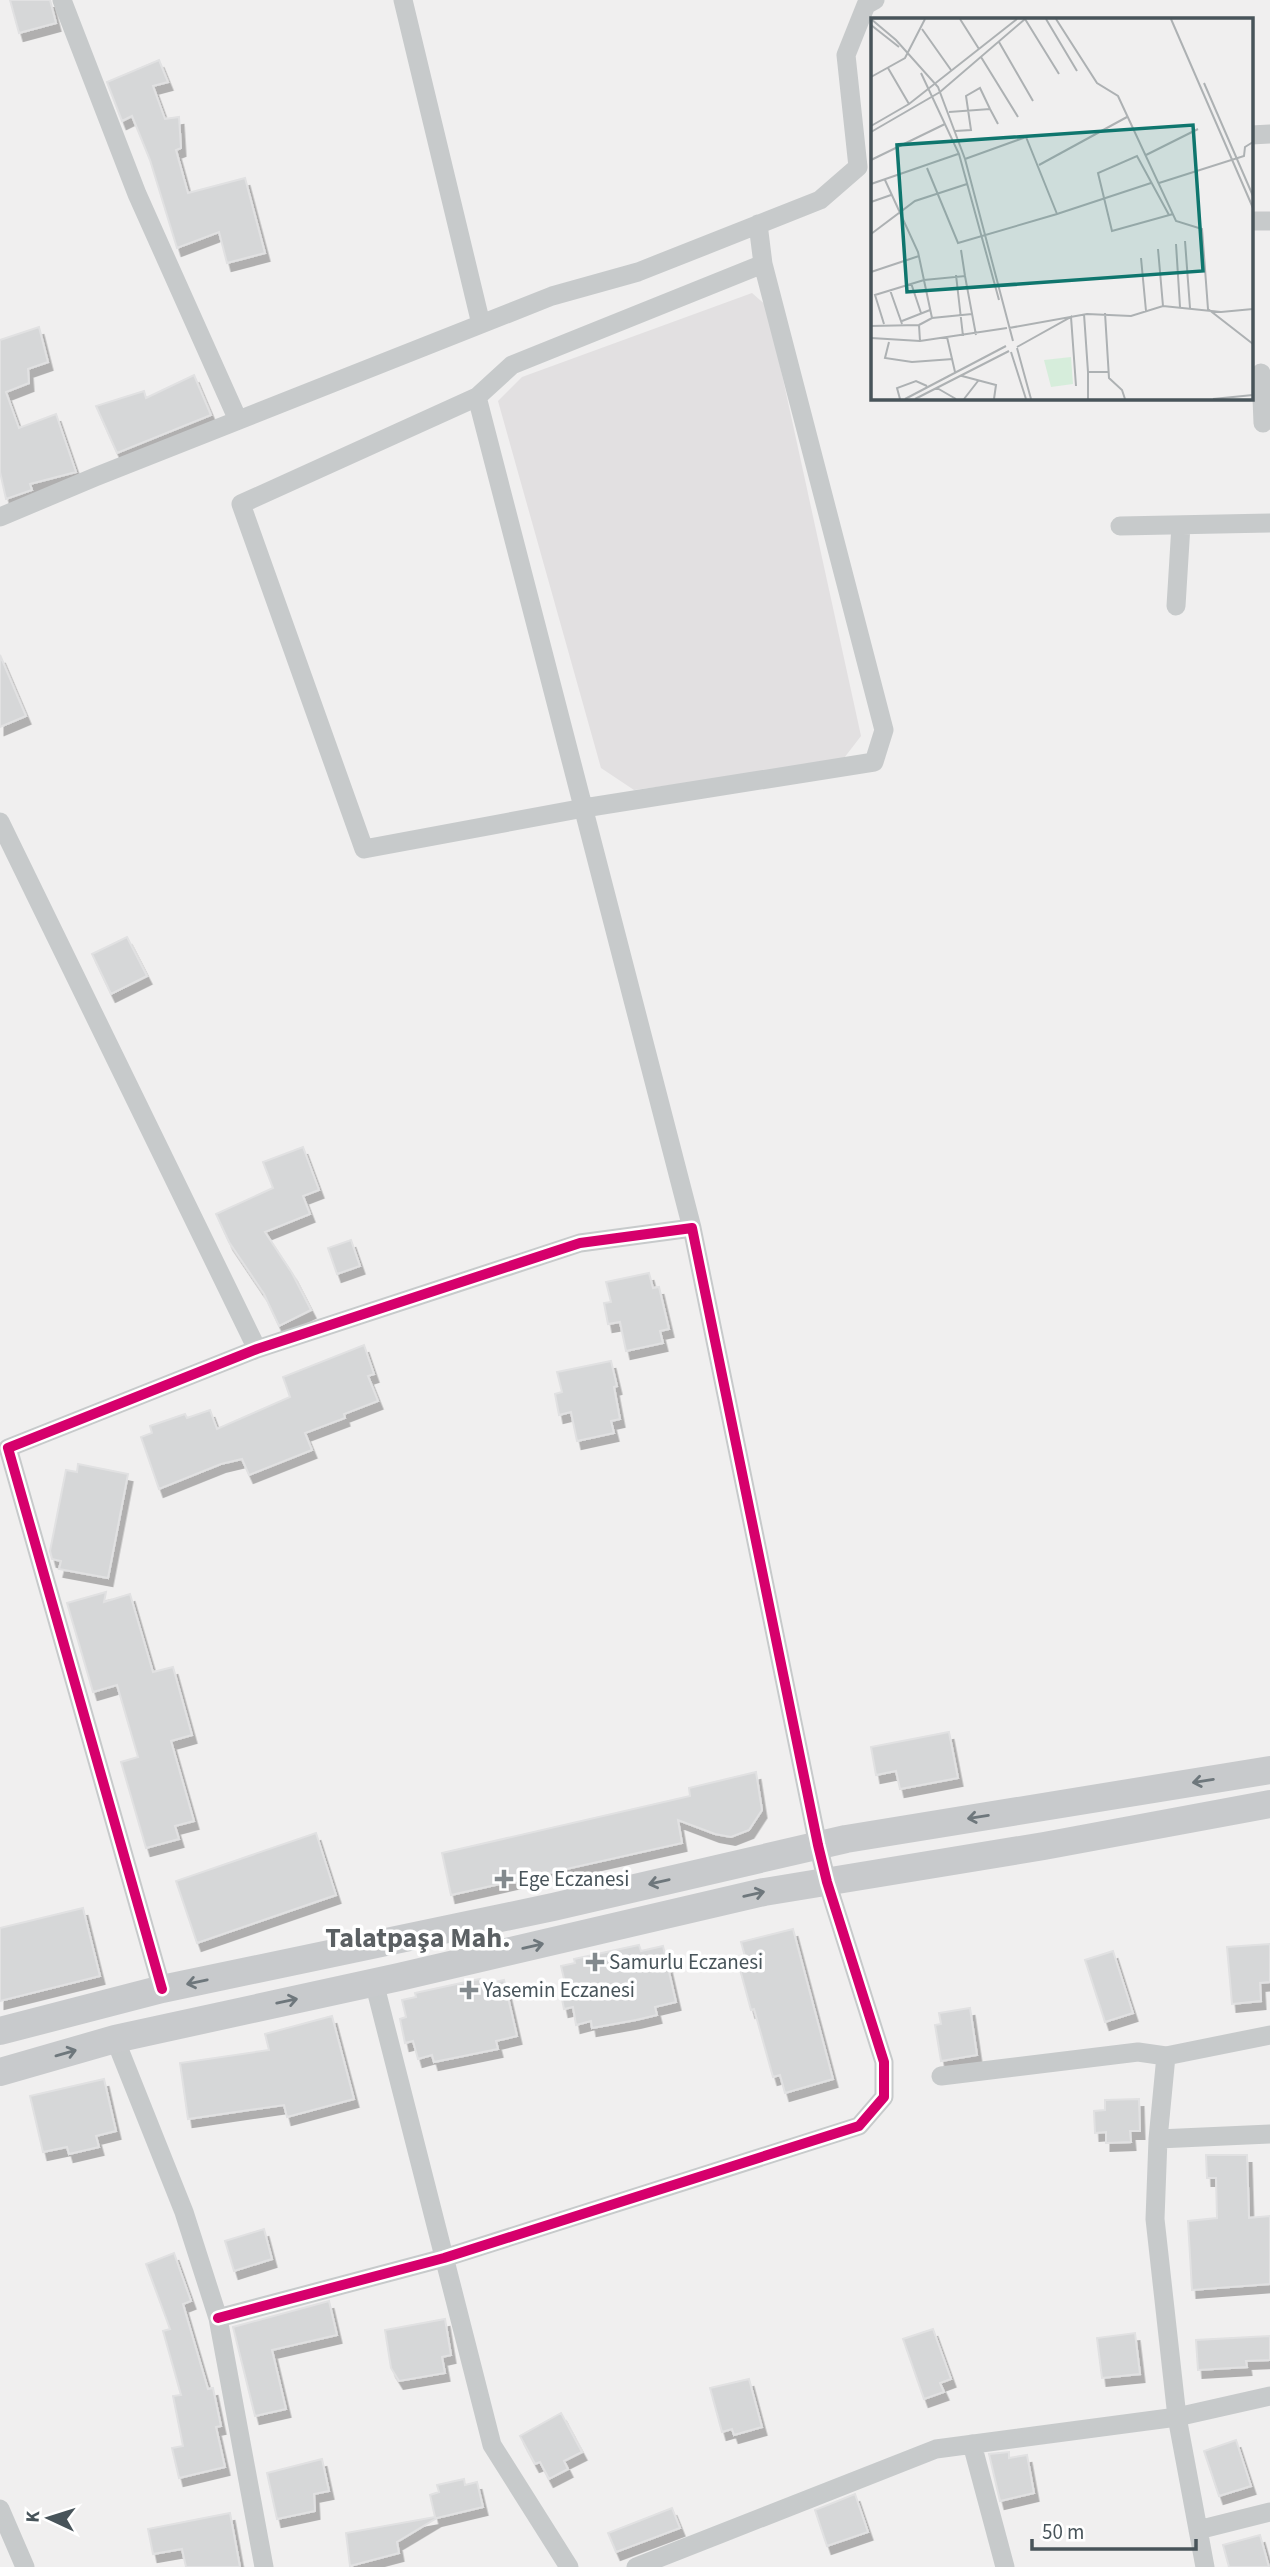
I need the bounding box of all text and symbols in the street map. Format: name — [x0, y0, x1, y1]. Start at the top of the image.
inset map — [871, 18, 1252, 399]
one-way arrow — [1192, 1775, 1215, 1788]
one-way arrow — [967, 1811, 990, 1824]
place label: Ege Eczanesi — [518, 1864, 629, 1894]
marker: Ege Eczanesi — [496, 1871, 512, 1887]
one-way arrow — [648, 1876, 671, 1889]
one-way arrow — [743, 1887, 765, 1900]
district label: Talatpaşa Mah. — [325, 1918, 511, 1958]
one-way arrow — [521, 1938, 544, 1952]
place label: Samurlu Eczanesi — [609, 1947, 763, 1977]
marker: Samurlu Eczanesi — [587, 1954, 603, 1970]
one-way arrow — [186, 1975, 209, 1989]
place label: Yasemin Eczanesi — [482, 1975, 635, 2005]
marker: Yasemin Eczanesi — [461, 1982, 477, 1998]
one-way arrow — [275, 1994, 298, 2008]
one-way arrow — [54, 2046, 76, 2059]
north arrow — [14, 2483, 84, 2553]
scale bar — [1032, 2508, 1196, 2552]
text: K — [20, 2510, 47, 2524]
text: 50 m — [1042, 2517, 1084, 2547]

